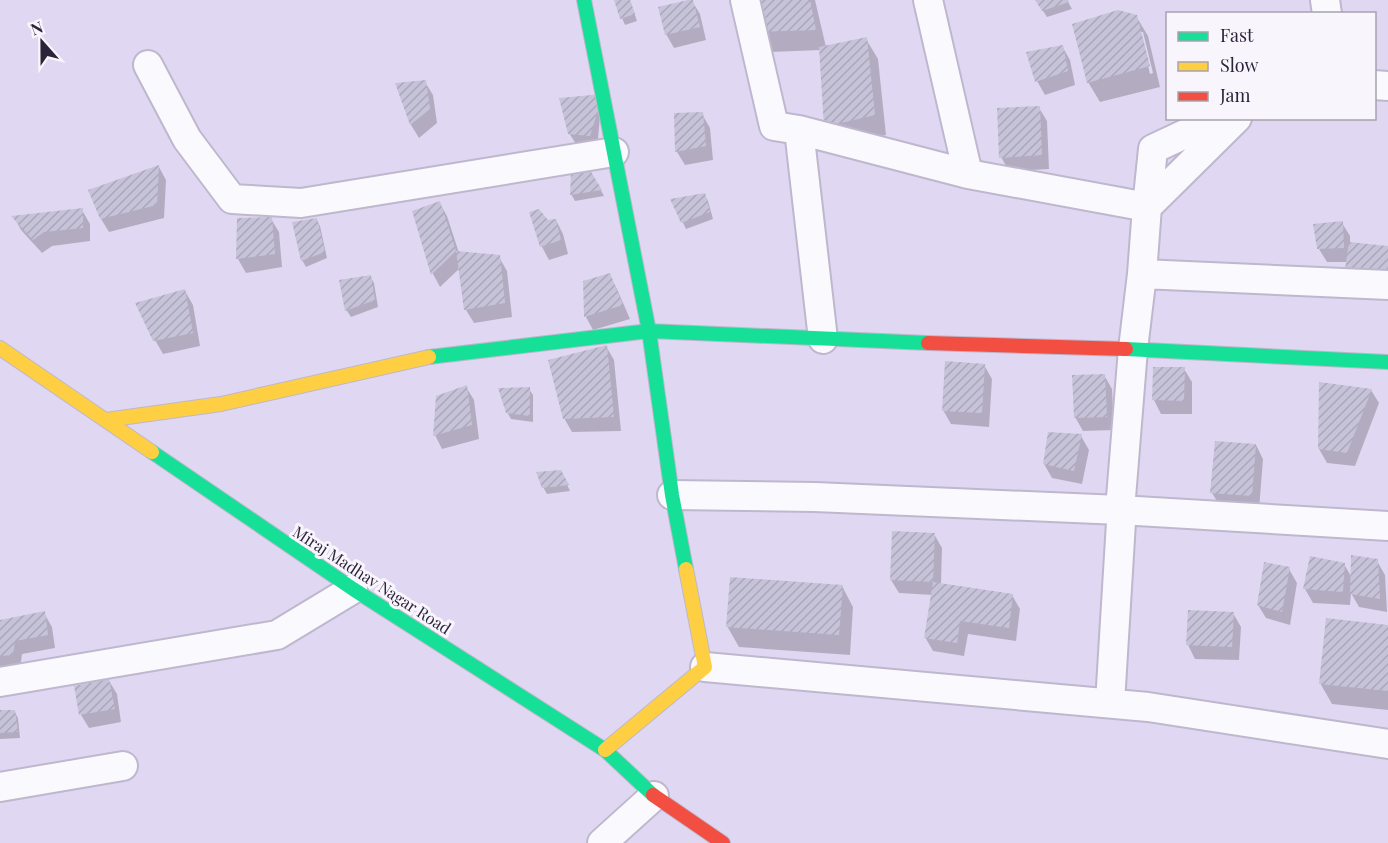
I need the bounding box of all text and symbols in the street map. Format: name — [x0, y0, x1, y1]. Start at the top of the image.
north arrow — [12, 12, 72, 72]
legend — [1166, 12, 1376, 120]
text: N — [27, 15, 46, 39]
text: Fast — [1220, 23, 1254, 47]
text: Slow — [1220, 53, 1258, 77]
text: Jam — [1219, 83, 1250, 107]
street label: Miraj Madhav Nagar Road — [289, 521, 455, 639]

